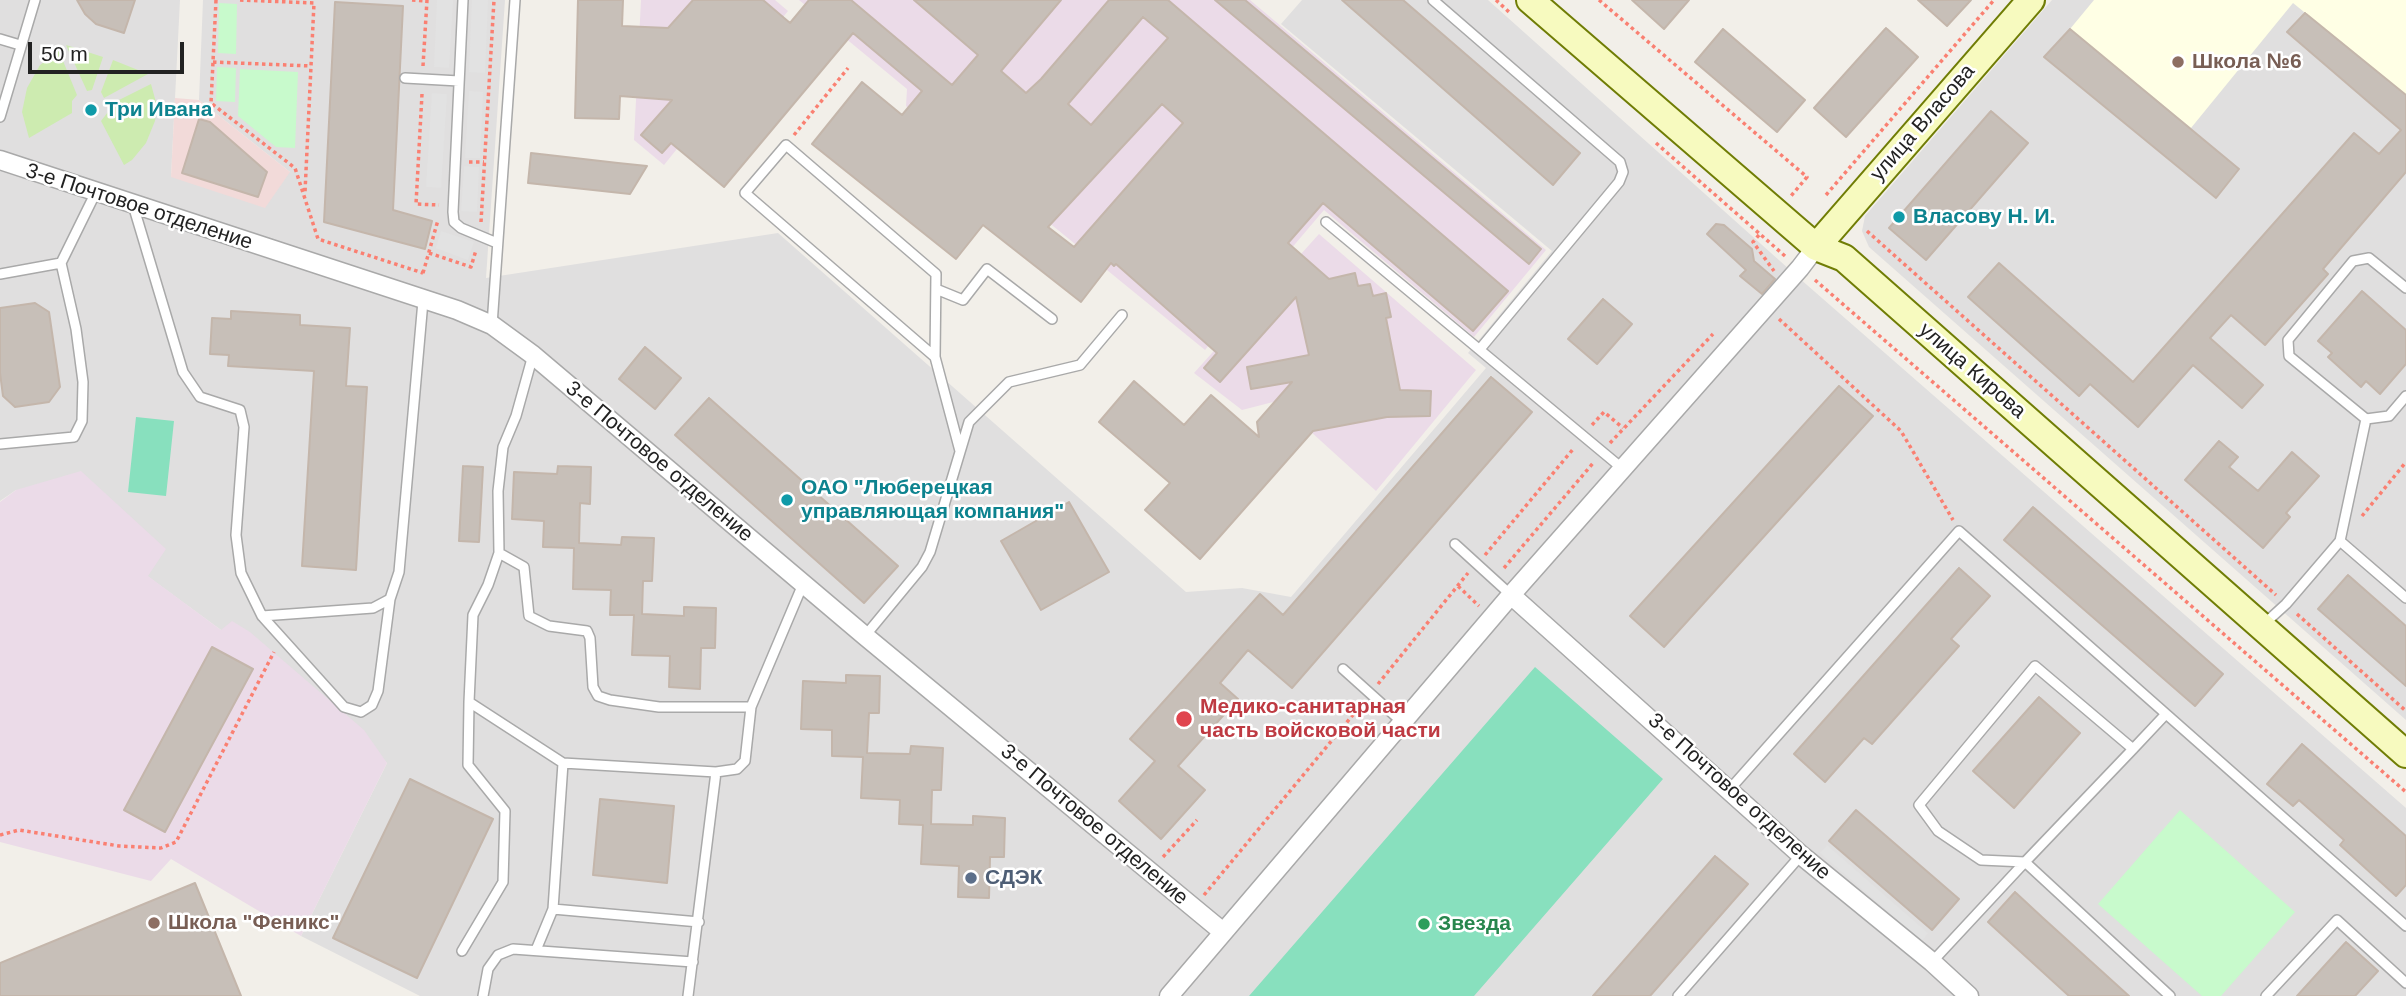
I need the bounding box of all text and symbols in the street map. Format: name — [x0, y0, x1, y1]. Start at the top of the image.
scale bar — [32, 28, 187, 72]
text: 50 m — [41, 42, 88, 65]
place label: Школа №6 — [2192, 49, 2302, 75]
marker: Школа №6 — [2170, 54, 2186, 70]
street label: улица Власова — [1865, 59, 1981, 187]
place label: Три Ивана — [105, 97, 212, 123]
marker: Три Ивана — [83, 102, 99, 118]
street label: 3-е Почтовое отделение — [22, 158, 256, 256]
place label: Власову Н. И. — [1913, 204, 2055, 230]
marker: Власову Н. И. — [1891, 209, 1907, 225]
street label: улица Кирова — [1913, 318, 2031, 424]
street label: 3-е Почтовое отделение — [560, 376, 758, 548]
place label: ОАО "Люберецкая управляющая компания" — [801, 475, 1064, 525]
marker: ОАО "Люберецкая управляющая компания" — [779, 492, 795, 508]
place label: Медико-санитарная часть войсковой части — [1200, 694, 1441, 744]
street label: 3-е Почтовое отделение — [1643, 708, 1835, 886]
marker: Медико-санитарная часть войсковой части — [1174, 709, 1194, 729]
street label: 3-е Почтовое отделение — [995, 739, 1193, 911]
place label: СДЭК — [985, 865, 1043, 891]
marker: СДЭК — [963, 870, 979, 886]
place label: Школа "Феникс" — [168, 910, 340, 936]
place label: Звезда — [1438, 911, 1511, 937]
marker: Школа "Феникс" — [146, 915, 162, 931]
marker: Звезда — [1416, 916, 1432, 932]

